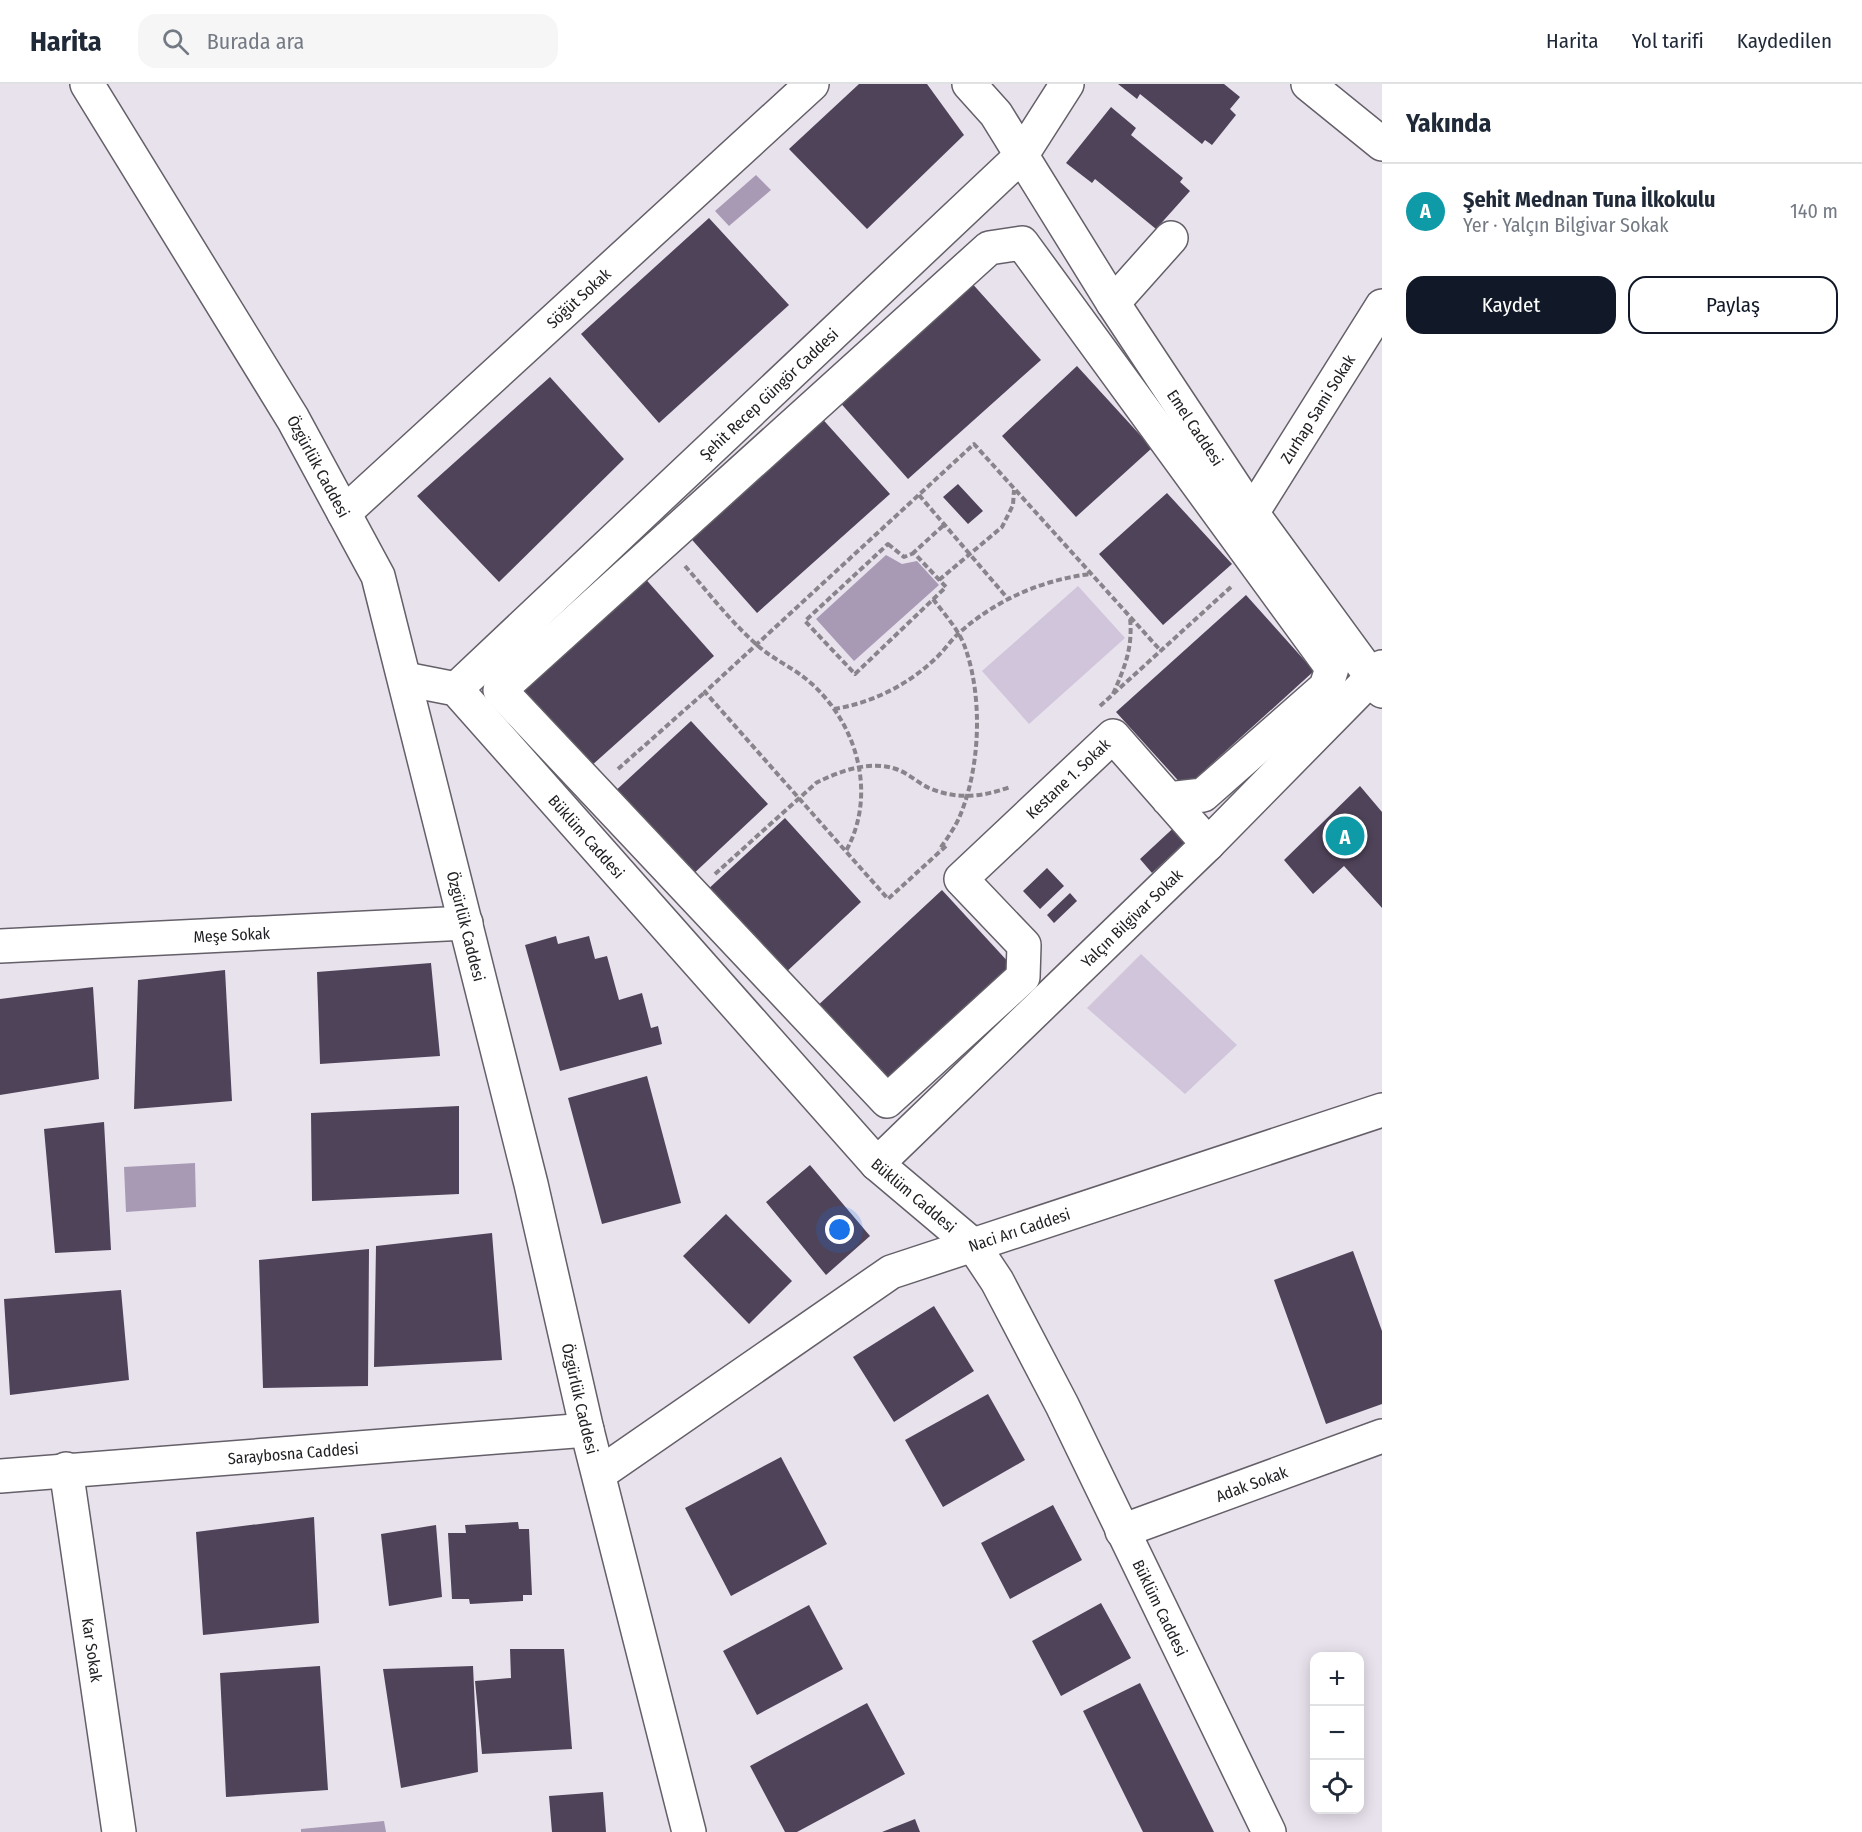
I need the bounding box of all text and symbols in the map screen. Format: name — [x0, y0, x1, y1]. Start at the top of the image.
search box — [138, 14, 558, 68]
text: Harita — [30, 25, 102, 58]
icon: search — [159, 25, 192, 58]
text: Burada ara — [207, 28, 304, 55]
text: Harita — [1546, 28, 1599, 54]
text: Yol tarifi — [1632, 28, 1704, 54]
text: Kaydedilen — [1737, 28, 1832, 54]
text: Yakında — [1406, 108, 1491, 139]
text: Şehit Mednan Tuna İlkokulu — [1463, 186, 1715, 213]
text: A — [1420, 199, 1431, 223]
text: 140 m — [1790, 199, 1838, 223]
text: Yer · Yalçın Bilgivar Sokak — [1463, 213, 1669, 237]
street label: Söğüt Sokak — [543, 264, 615, 332]
button: Kaydet — [1406, 276, 1616, 334]
button: Paylaş — [1628, 276, 1838, 334]
street label: Şehit Recep Güngör Caddesi — [696, 324, 842, 464]
street label: Zurhap Sami Sokak — [1276, 351, 1359, 467]
street label: Emel Caddesi — [1163, 386, 1227, 469]
street label: Özgürlük Caddesi — [283, 412, 354, 520]
street label: Kestane 1. Sokak — [1022, 734, 1114, 822]
street label: Büklüm Caddesi — [545, 791, 629, 882]
pin: A — [1326, 814, 1364, 858]
street label: Yalçın Bilgivar Sokak — [1077, 864, 1186, 971]
street label: Özgürlük Caddesi — [443, 869, 489, 983]
street label: Meşe Sokak — [193, 923, 271, 946]
street label: Büklüm Caddesi — [868, 1154, 960, 1236]
street label: Naci Arı Caddesi — [966, 1204, 1072, 1255]
your location — [825, 1215, 854, 1244]
street label: Özgürlük Caddesi — [558, 1342, 602, 1456]
street label: Saraybosna Caddesi — [227, 1438, 359, 1468]
street label: Adak Sokak — [1213, 1462, 1291, 1505]
street label: Büklüm Caddesi — [1129, 1556, 1192, 1659]
street label: Kar Sokak — [78, 1617, 107, 1684]
map controls — [1310, 1652, 1364, 1814]
button: + — [1310, 1652, 1364, 1706]
button: − — [1310, 1706, 1364, 1760]
button: locate — [1310, 1760, 1364, 1814]

